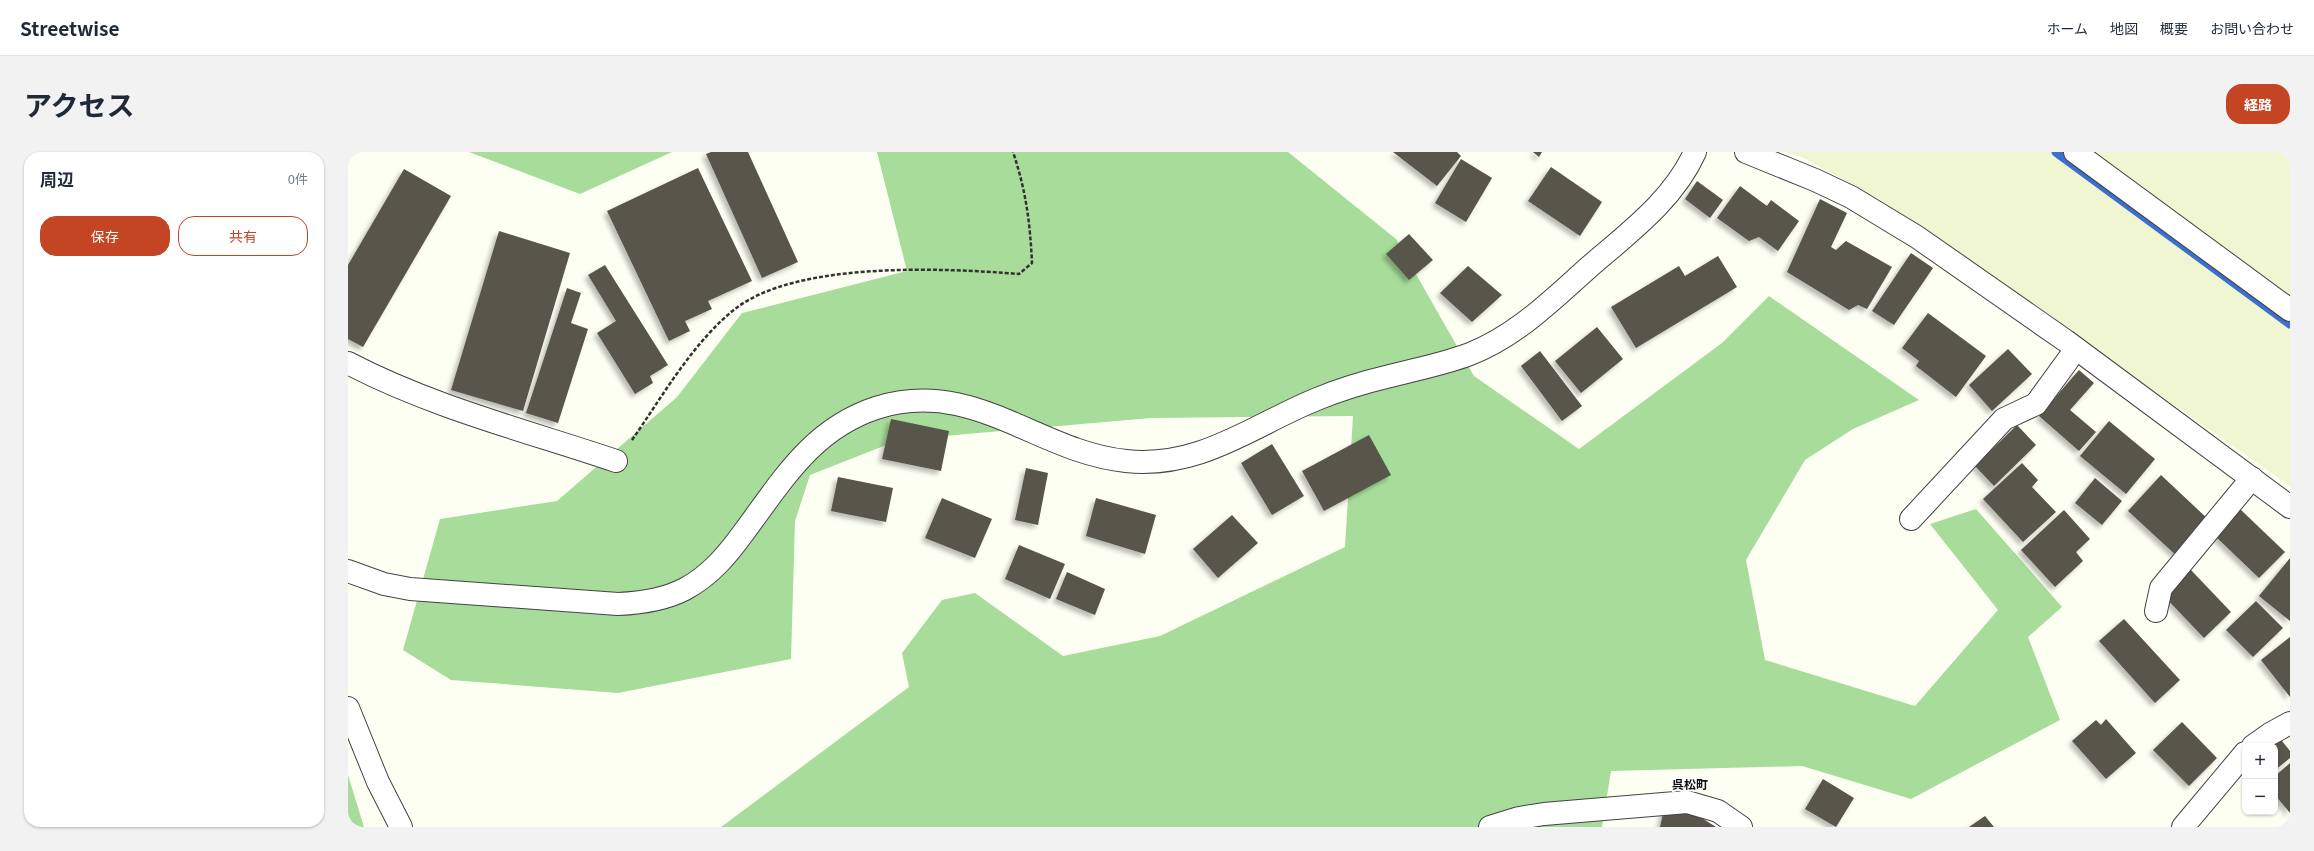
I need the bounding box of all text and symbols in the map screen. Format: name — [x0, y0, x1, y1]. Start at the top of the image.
text: Streetwise — [20, 14, 120, 41]
text: ホーム — [2046, 18, 2088, 38]
text: 地図 — [2110, 18, 2138, 38]
text: 概要 — [2160, 18, 2188, 38]
text: お問い合わせ — [2210, 18, 2294, 38]
text: アクセス — [24, 84, 135, 124]
button: 経路 — [2226, 84, 2290, 124]
text: 周辺 — [40, 166, 74, 191]
text: 0件 — [288, 169, 308, 188]
button: 保存 — [40, 216, 170, 256]
button: 共有 — [178, 216, 308, 256]
map controls — [2242, 743, 2278, 815]
button: + — [2242, 743, 2278, 779]
district label: 呉松町 — [1672, 775, 1708, 792]
button: − — [2242, 779, 2278, 815]

